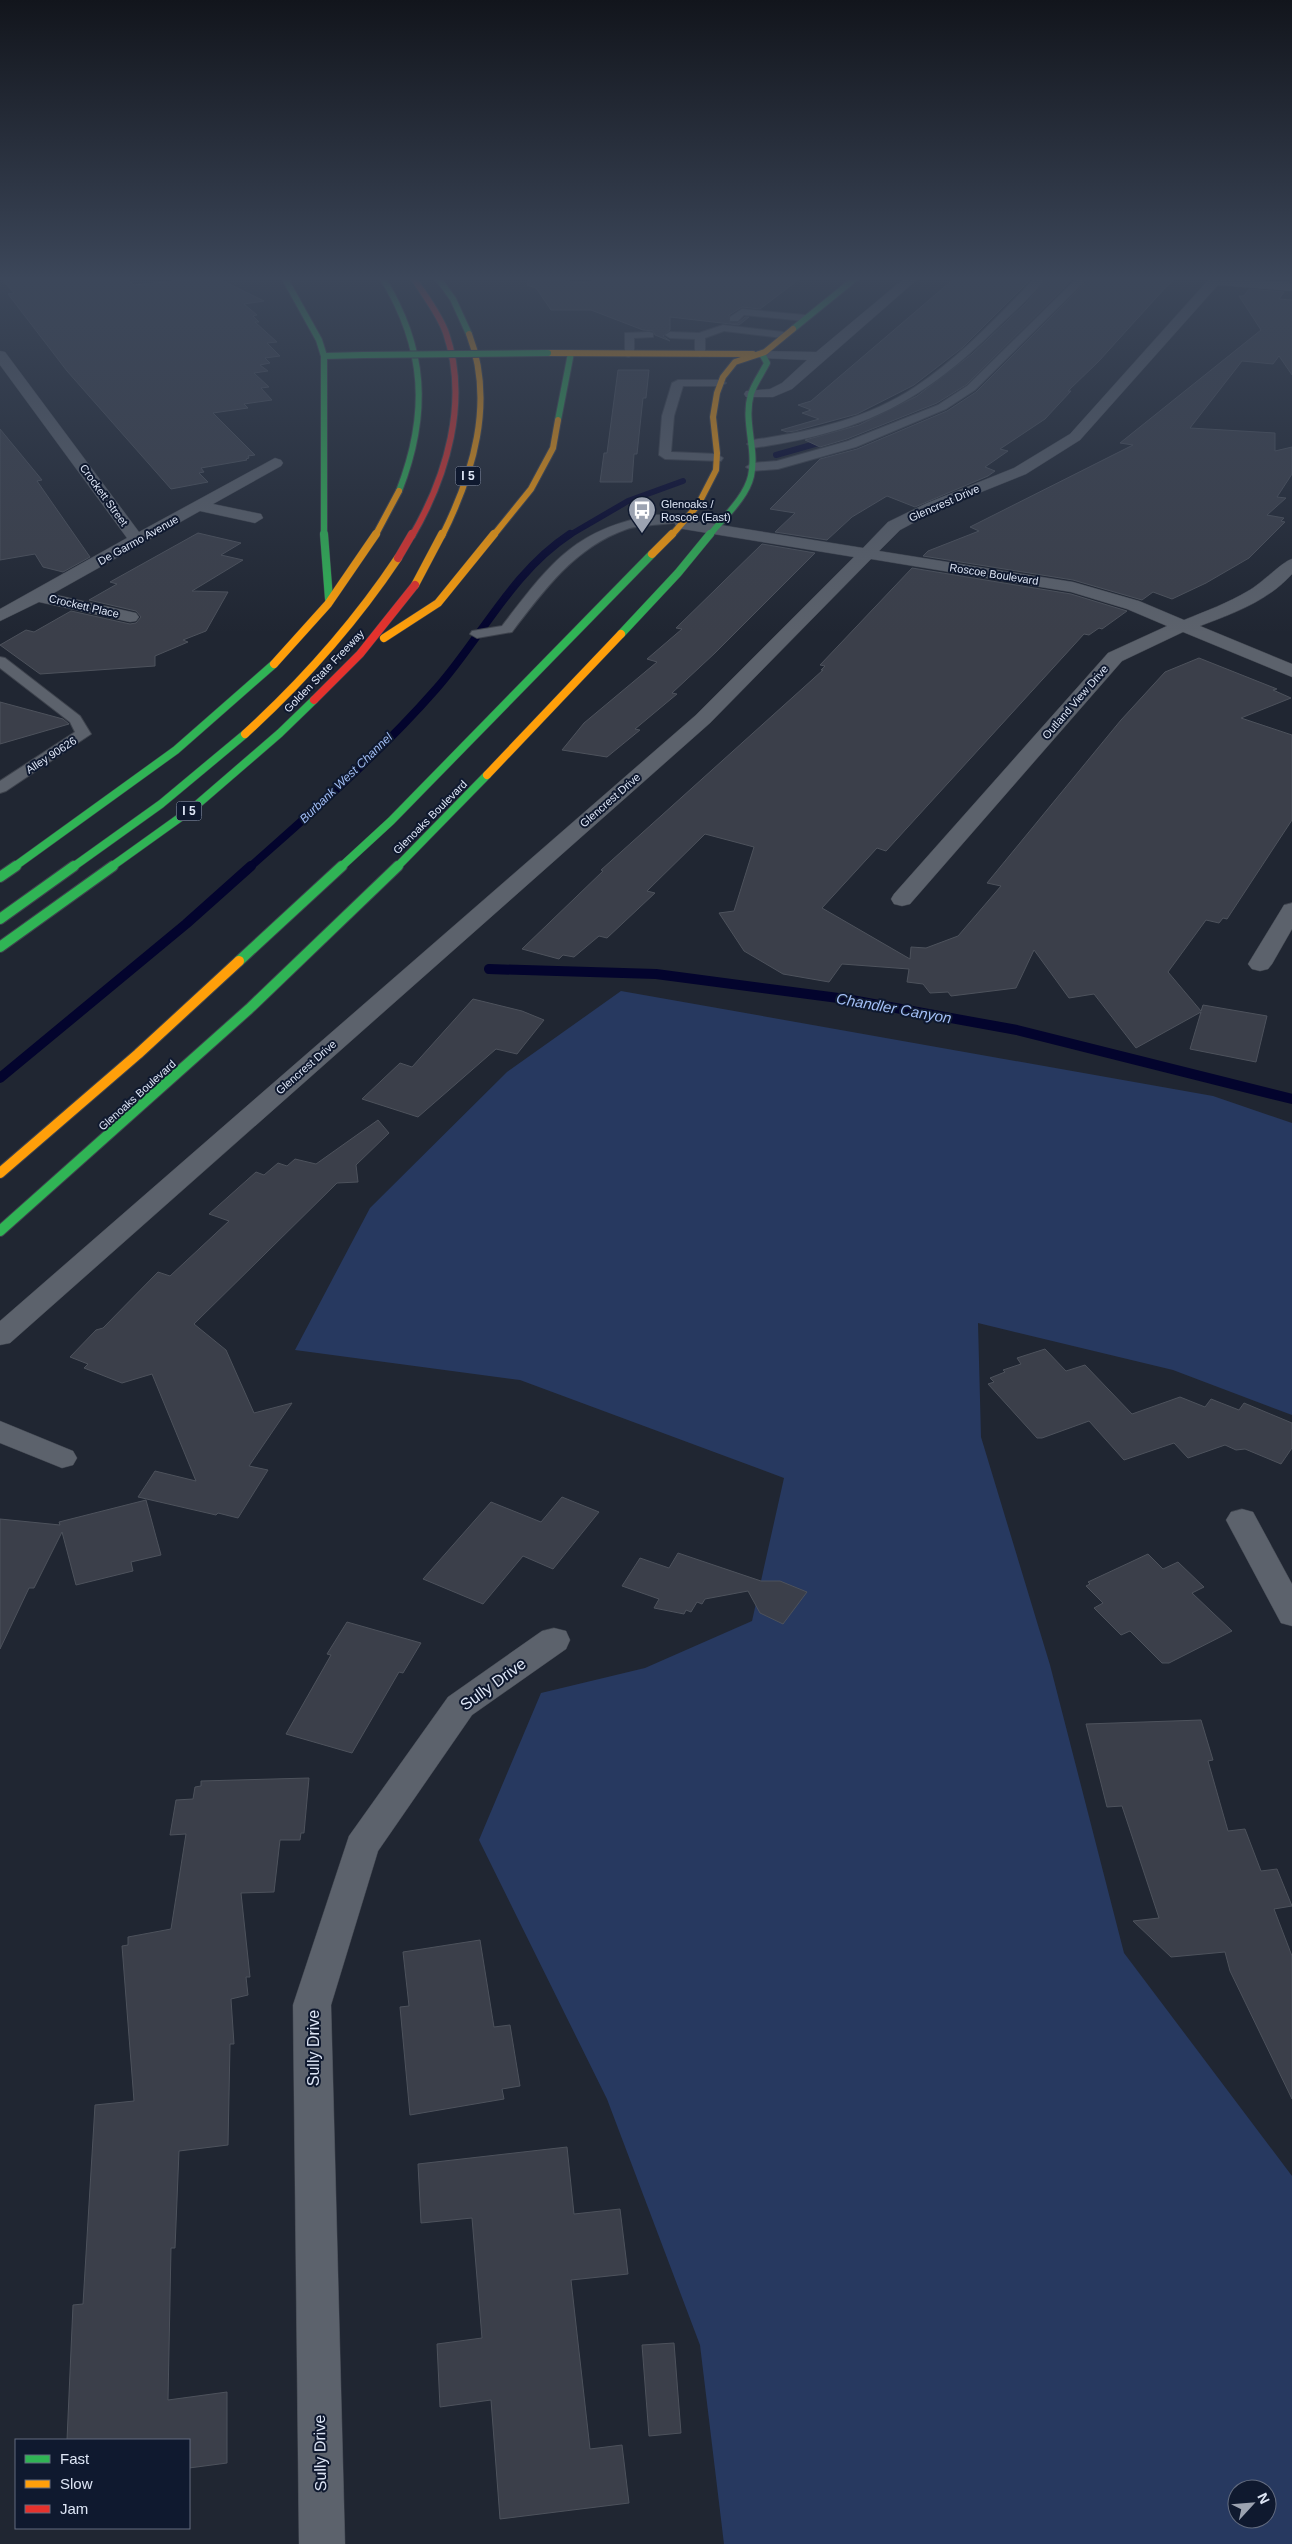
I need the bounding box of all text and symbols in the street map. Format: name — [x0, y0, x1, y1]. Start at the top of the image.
street label: Crockett Street — [78, 462, 130, 528]
road number: I 5 — [456, 466, 480, 486]
street label: Glencrest Drive — [907, 482, 981, 524]
bus stop icon: Glenoaks / Roscoe (East) — [627, 495, 657, 534]
place label: Glenoaks / Roscoe (East) — [661, 498, 731, 523]
street label: De Garmo Avenue — [96, 513, 180, 567]
street label: Roscoe Boulevard — [949, 561, 1039, 587]
street label: Crockett Place — [48, 592, 120, 620]
street label: Golden State Freeway — [282, 627, 367, 715]
street label: Outland View Drive — [1040, 663, 1110, 741]
water label: Burbank West Channel — [297, 730, 395, 826]
street label: Alley 90626 — [24, 734, 78, 776]
street label: Glencrest Drive — [577, 771, 643, 829]
street label: Glenoaks Boulevard — [391, 778, 469, 856]
road number: I 5 — [176, 801, 202, 820]
water label: Chandler Canyon — [835, 989, 953, 1027]
street label: Glencrest Drive — [273, 1038, 339, 1096]
street label: Glenoaks Boulevard — [96, 1057, 178, 1133]
street label: Sully Drive — [457, 1655, 529, 1713]
street label: Sully Drive — [305, 2010, 322, 2086]
street label: Sully Drive — [311, 2415, 329, 2491]
legend — [15, 2439, 190, 2529]
text: Fast — [60, 2450, 90, 2467]
text: Slow — [60, 2475, 93, 2492]
north arrow — [1227, 2479, 1277, 2529]
text: N — [1254, 2490, 1273, 2506]
text: Jam — [60, 2500, 88, 2517]

